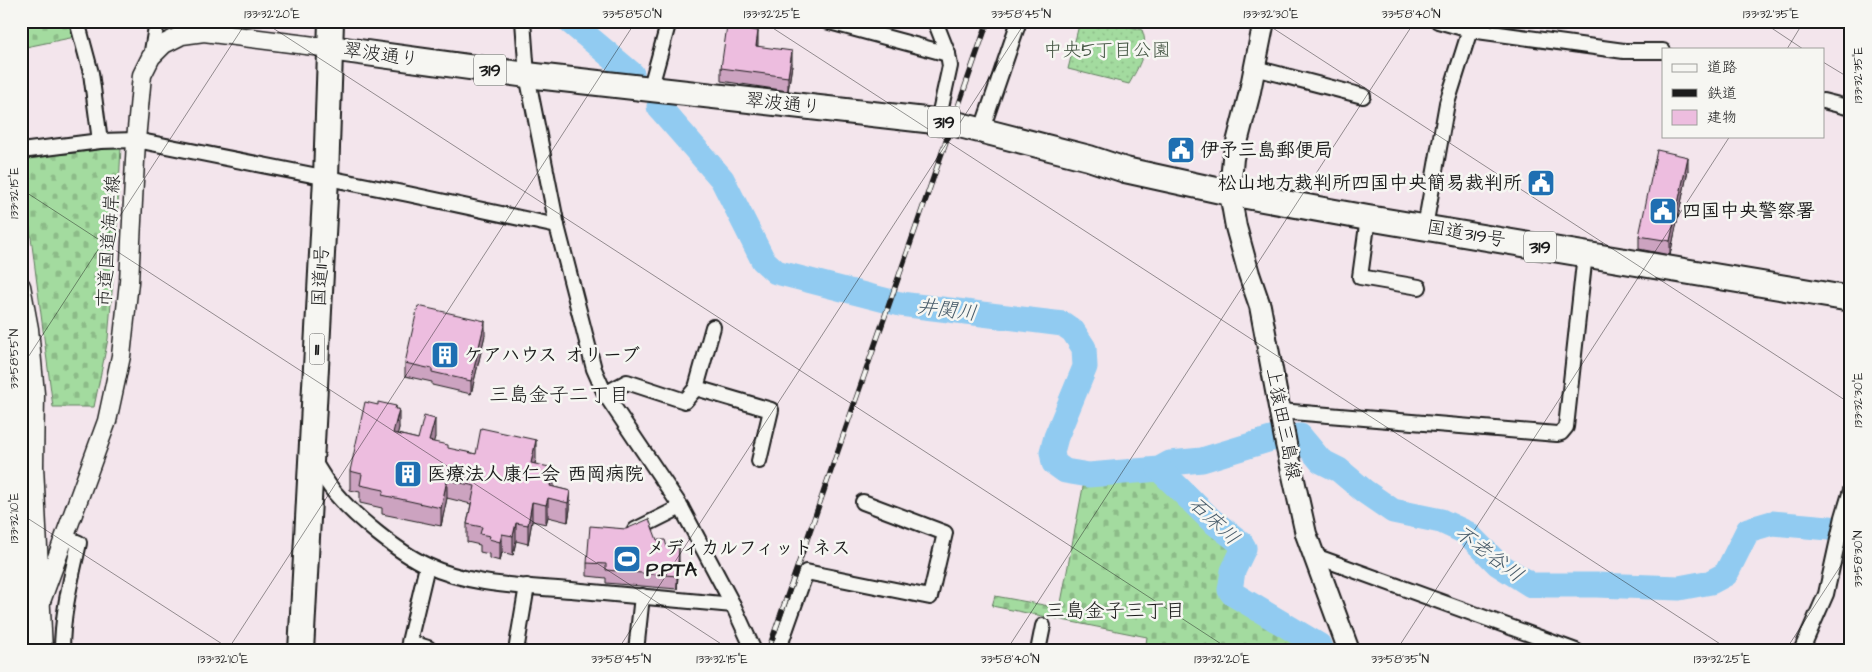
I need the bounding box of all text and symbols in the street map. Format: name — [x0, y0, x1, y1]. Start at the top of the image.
text: 133°32'20"E — [244, 6, 300, 23]
text: 33°58'50"N — [602, 6, 662, 23]
text: 133°32'25"E — [744, 6, 800, 23]
text: 33°58'45"N — [991, 6, 1052, 23]
text: 133°32'30"E — [1244, 6, 1298, 23]
text: 33°58'40"N — [1381, 6, 1441, 23]
text: 133°32'35"E — [1743, 6, 1799, 23]
street label: 翠波通り — [341, 36, 421, 74]
park label: 中央5丁目公園 — [1043, 37, 1171, 64]
text: 133°32'35"E — [1850, 47, 1867, 103]
legend — [1662, 48, 1824, 138]
road number: 319 — [474, 54, 506, 86]
text: 道路 — [1707, 57, 1737, 78]
text: 鉄道 — [1707, 83, 1737, 104]
street label: 翠波通り — [744, 87, 822, 121]
road number: 319 — [928, 106, 960, 138]
text: 建物 — [1707, 107, 1737, 128]
public building icon: 伊予三島郵便局 — [1166, 135, 1196, 165]
place label: 伊予三島郵便局 — [1200, 137, 1333, 164]
text: 133°32'15"E — [6, 167, 23, 219]
public building icon: 松山地方裁判所四国中央簡易裁判所 — [1526, 168, 1556, 198]
place label: 松山地方裁判所四国中央簡易裁判所 — [1218, 170, 1522, 197]
street label: 市道国道海岸線 — [91, 174, 127, 308]
public building icon: 四国中央警察署 — [1648, 196, 1678, 226]
place label: 四国中央警察署 — [1682, 198, 1815, 225]
street label: 国道319号 — [1424, 214, 1508, 254]
road number: 319 — [1524, 232, 1556, 262]
street label: 国道11号 — [306, 244, 336, 308]
water label: 井関川 — [916, 292, 978, 328]
text: 33°58'55"N — [6, 328, 23, 389]
road number: 11 — [310, 334, 324, 364]
building icon: ケアハウス オリーブ — [430, 340, 460, 370]
place label: ケアハウス オリーブ — [464, 342, 640, 369]
street label: 上猿田三島線 — [1259, 365, 1307, 483]
text: 133°32'30"E — [1850, 373, 1867, 427]
district label: 三島金子二丁目 — [489, 381, 629, 409]
building icon: 医療法人康仁会 西岡病院 — [393, 459, 423, 489]
place label: 医療法人康仁会 西岡病院 — [427, 461, 644, 488]
water label: 石床川 — [1183, 490, 1245, 552]
text: 133°32'10"E — [6, 493, 23, 543]
water label: 不老谷川 — [1449, 519, 1529, 589]
text: 33°58'30"N — [1850, 530, 1867, 588]
place label: メディカルフィットネス P.PTA — [646, 535, 850, 584]
sports icon: メディカルフィットネス P.PTA — [612, 544, 642, 574]
district label: 三島金子三丁目 — [1045, 597, 1185, 625]
text: 133°32'10"E — [198, 651, 248, 668]
text: 33°58'45"N — [591, 651, 652, 668]
text: 133°32'15"E — [696, 651, 748, 668]
text: 33°58'40"N — [980, 651, 1040, 668]
text: 133°32'20"E — [1194, 651, 1250, 668]
text: 33°58'35"N — [1371, 651, 1429, 668]
text: 133°32'25"E — [1694, 651, 1750, 668]

